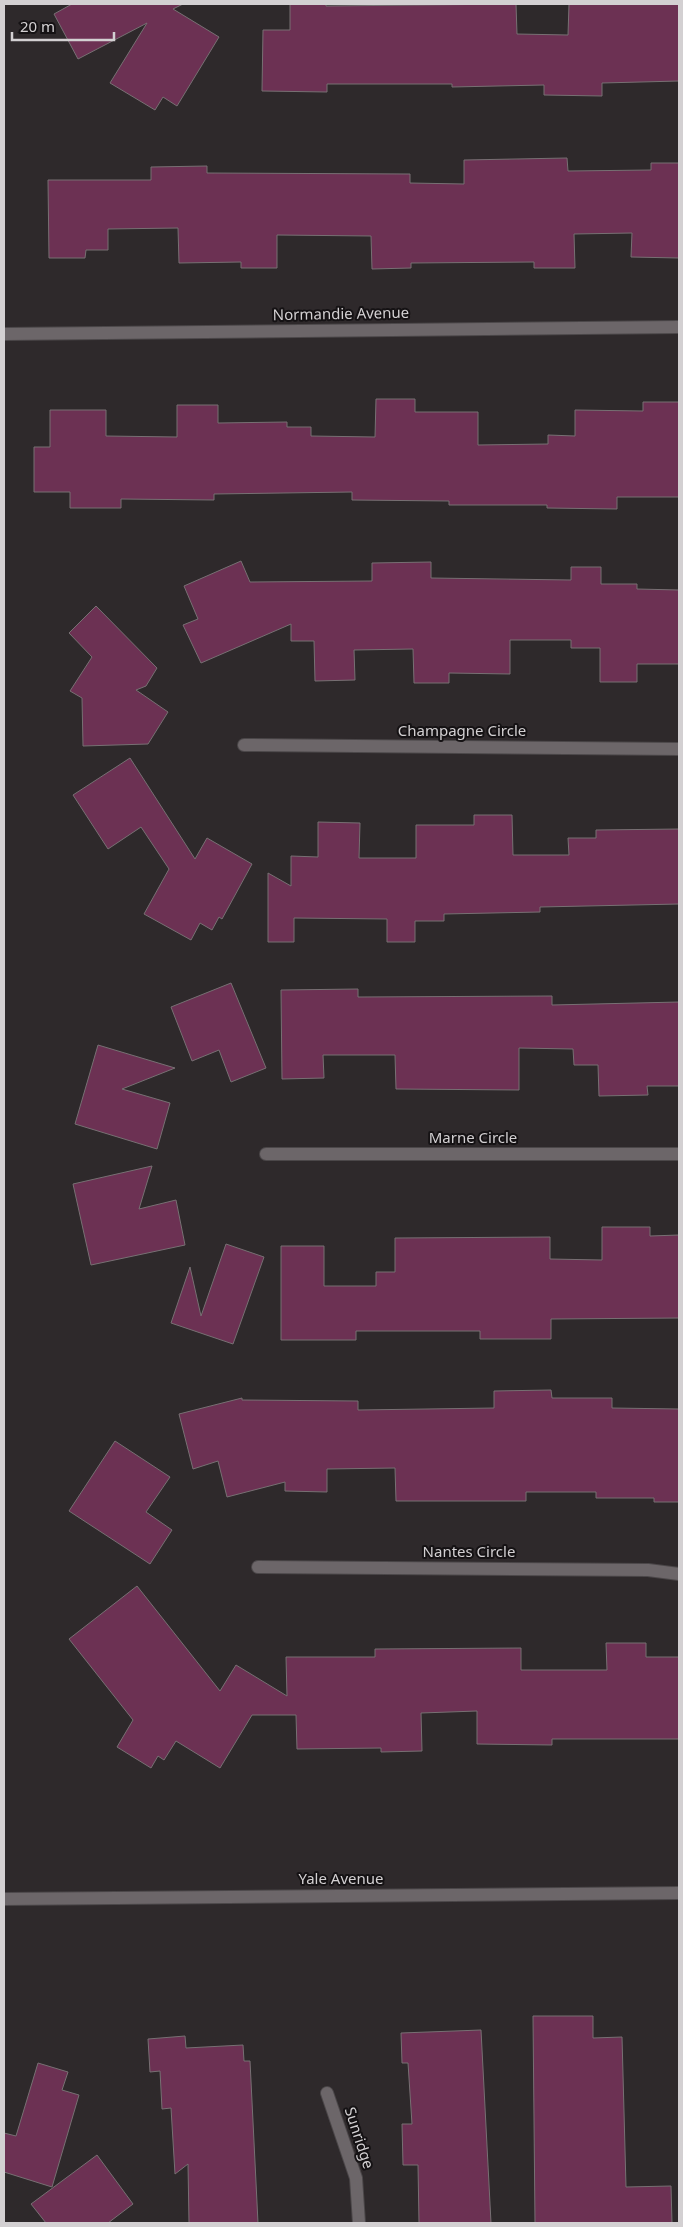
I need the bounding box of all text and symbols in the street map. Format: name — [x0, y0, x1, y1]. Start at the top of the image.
scale bar — [12, 10, 115, 42]
text: 20 m — [20, 16, 55, 36]
street label: Normandie Avenue — [273, 302, 409, 324]
street label: Champagne Circle — [398, 720, 526, 740]
street label: Marne Circle — [429, 1127, 517, 1147]
street label: Nantes Circle — [423, 1541, 515, 1561]
street label: Yale Avenue — [298, 1868, 384, 1888]
street label: Sunridge — [341, 2104, 379, 2171]

